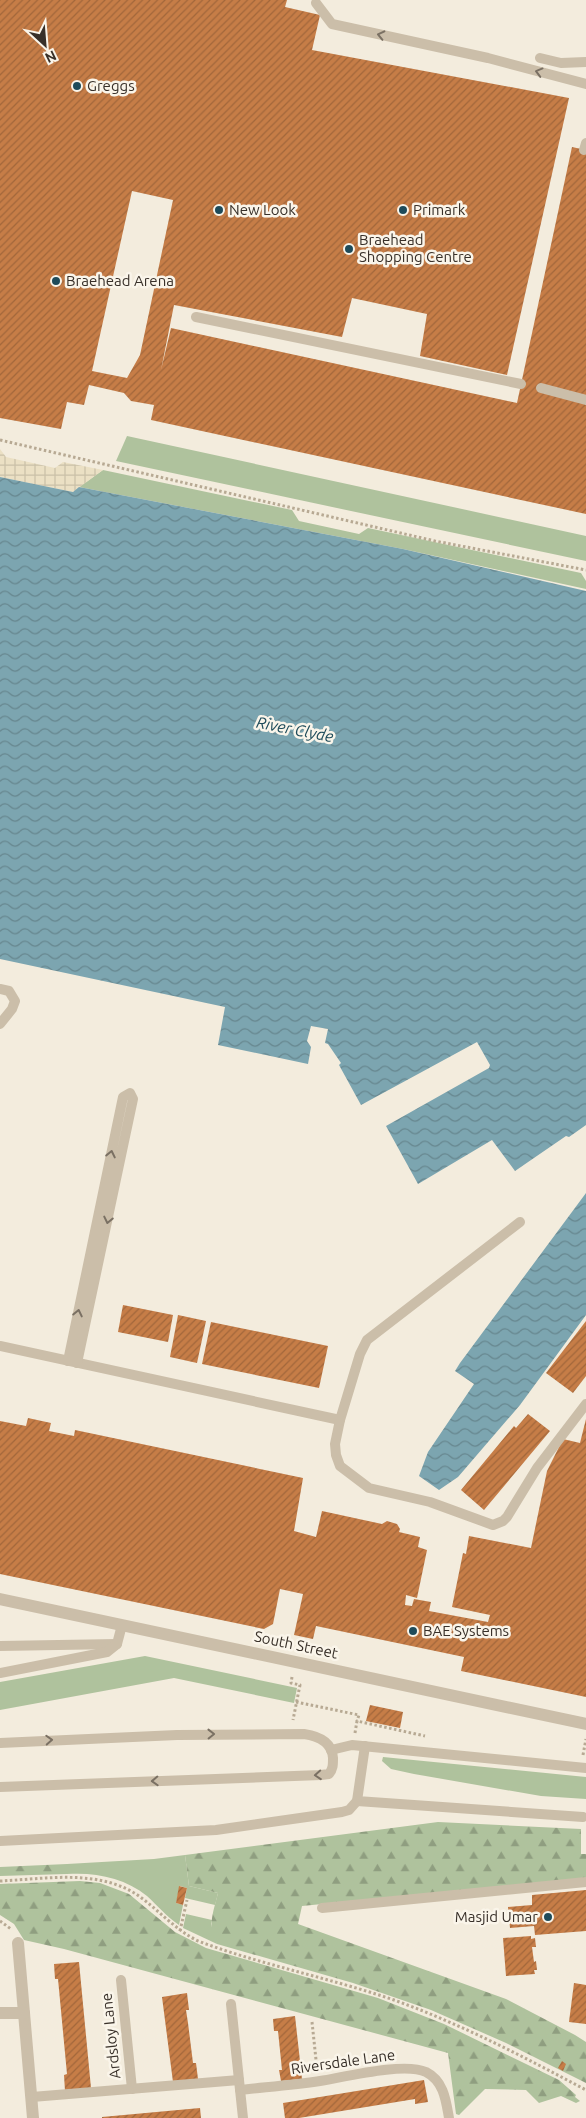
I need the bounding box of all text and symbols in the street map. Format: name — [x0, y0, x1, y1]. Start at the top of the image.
north arrow — [20, 20, 70, 70]
one-way arrow — [376, 30, 385, 41]
text: N — [42, 47, 59, 66]
one-way arrow — [535, 67, 543, 77]
place label: Greggs — [87, 77, 135, 94]
marker: Greggs — [71, 80, 83, 92]
place label: New Look — [229, 201, 296, 218]
place label: Primark — [413, 201, 466, 218]
marker: New Look — [213, 204, 225, 216]
marker: Primark — [397, 204, 409, 216]
place label: Braehead Shopping Centre — [359, 231, 472, 265]
marker: Braehead Shopping Centre — [343, 243, 355, 255]
place label: Braehead Arena — [66, 272, 174, 289]
marker: Braehead Arena — [50, 275, 62, 287]
water label: River Clyde — [255, 713, 335, 745]
one-way arrow — [106, 1150, 116, 1158]
one-way arrow — [103, 1215, 113, 1224]
one-way arrow — [72, 1309, 83, 1318]
place label: BAE Systems — [423, 1622, 509, 1639]
marker: BAE Systems — [407, 1625, 419, 1637]
street label: South Street — [253, 1627, 340, 1662]
one-way arrow — [208, 1729, 215, 1739]
one-way arrow — [45, 1735, 53, 1746]
one-way arrow — [313, 1769, 321, 1780]
one-way arrow — [151, 1775, 159, 1786]
place label: Masjid Umar — [455, 1908, 538, 1925]
marker: Masjid Umar — [542, 1911, 554, 1923]
street label: Ardsloy Lane — [98, 1992, 123, 2080]
street label: Riversdale Lane — [290, 2046, 396, 2077]

